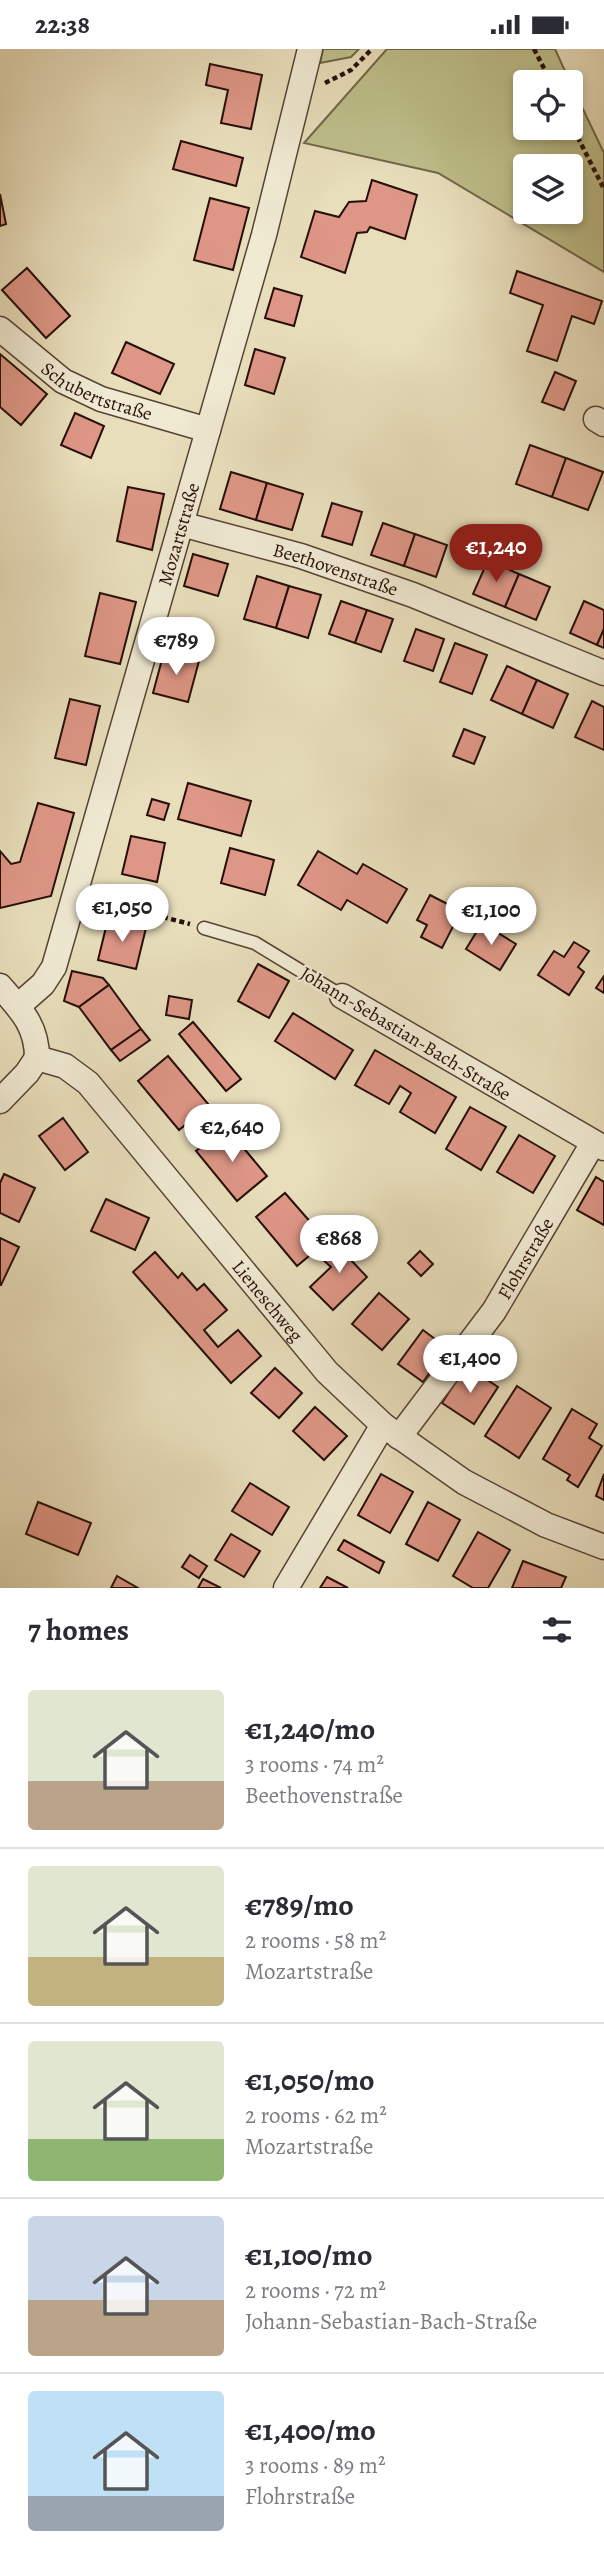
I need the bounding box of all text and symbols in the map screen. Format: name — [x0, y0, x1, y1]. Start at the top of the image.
text: 22:38 — [35, 7, 90, 42]
map controls — [513, 70, 583, 224]
button: locate — [513, 70, 583, 140]
button: layers — [513, 154, 583, 224]
street label: Schubertstraße — [35, 356, 155, 427]
street label: Mozartstraße — [152, 480, 206, 589]
pin: €1,240 — [439, 525, 553, 584]
text: €1,240 — [465, 531, 527, 562]
street label: Beethovenstraße — [270, 537, 401, 603]
pin: €789 — [135, 617, 217, 677]
text: €789 — [154, 624, 198, 655]
pin: €1,050 — [65, 885, 179, 944]
pin: €1,100 — [434, 887, 548, 947]
text: €1,050 — [92, 891, 152, 922]
text: €1,100 — [462, 894, 521, 925]
street label: Johann-Sebastian-Bach-Straße — [295, 961, 516, 1107]
pin: €2,640 — [175, 1105, 289, 1164]
text: €2,640 — [200, 1111, 264, 1142]
street label: Flohrstraße — [492, 1213, 560, 1305]
pin: €868 — [298, 1215, 380, 1275]
text: €868 — [316, 1222, 362, 1253]
street label: Lieneschweg — [226, 1255, 309, 1348]
pin: €1,400 — [413, 1335, 527, 1395]
text: €1,400 — [439, 1342, 501, 1373]
text: 7 homes — [28, 1610, 129, 1650]
icon: filters — [538, 1611, 576, 1649]
text: €1,240/mo — [245, 1709, 375, 1749]
icon: home — [84, 1718, 168, 1802]
text: 3 rooms · 74 m² — [245, 1749, 384, 1780]
text: Beethovenstraße — [245, 1780, 403, 1811]
text: €789/mo — [245, 1885, 354, 1925]
icon: home — [84, 1894, 168, 1978]
text: 2 rooms · 58 m² — [245, 1925, 386, 1956]
text: Mozartstraße — [245, 1956, 373, 1987]
text: €1,050/mo — [245, 2060, 375, 2100]
icon: home — [84, 2069, 168, 2153]
text: 2 rooms · 62 m² — [245, 2100, 387, 2131]
text: Mozartstraße — [245, 2131, 373, 2162]
text: €1,100/mo — [245, 2235, 372, 2275]
icon: home — [84, 2244, 168, 2328]
text: 2 rooms · 72 m² — [245, 2275, 386, 2306]
text: Johann-Sebastian-Bach-Straße — [245, 2306, 537, 2337]
text: €1,400/mo — [245, 2410, 376, 2450]
icon: home — [84, 2419, 168, 2503]
text: 3 rooms · 89 m² — [245, 2450, 386, 2481]
text: Flohrstraße — [245, 2481, 355, 2512]

